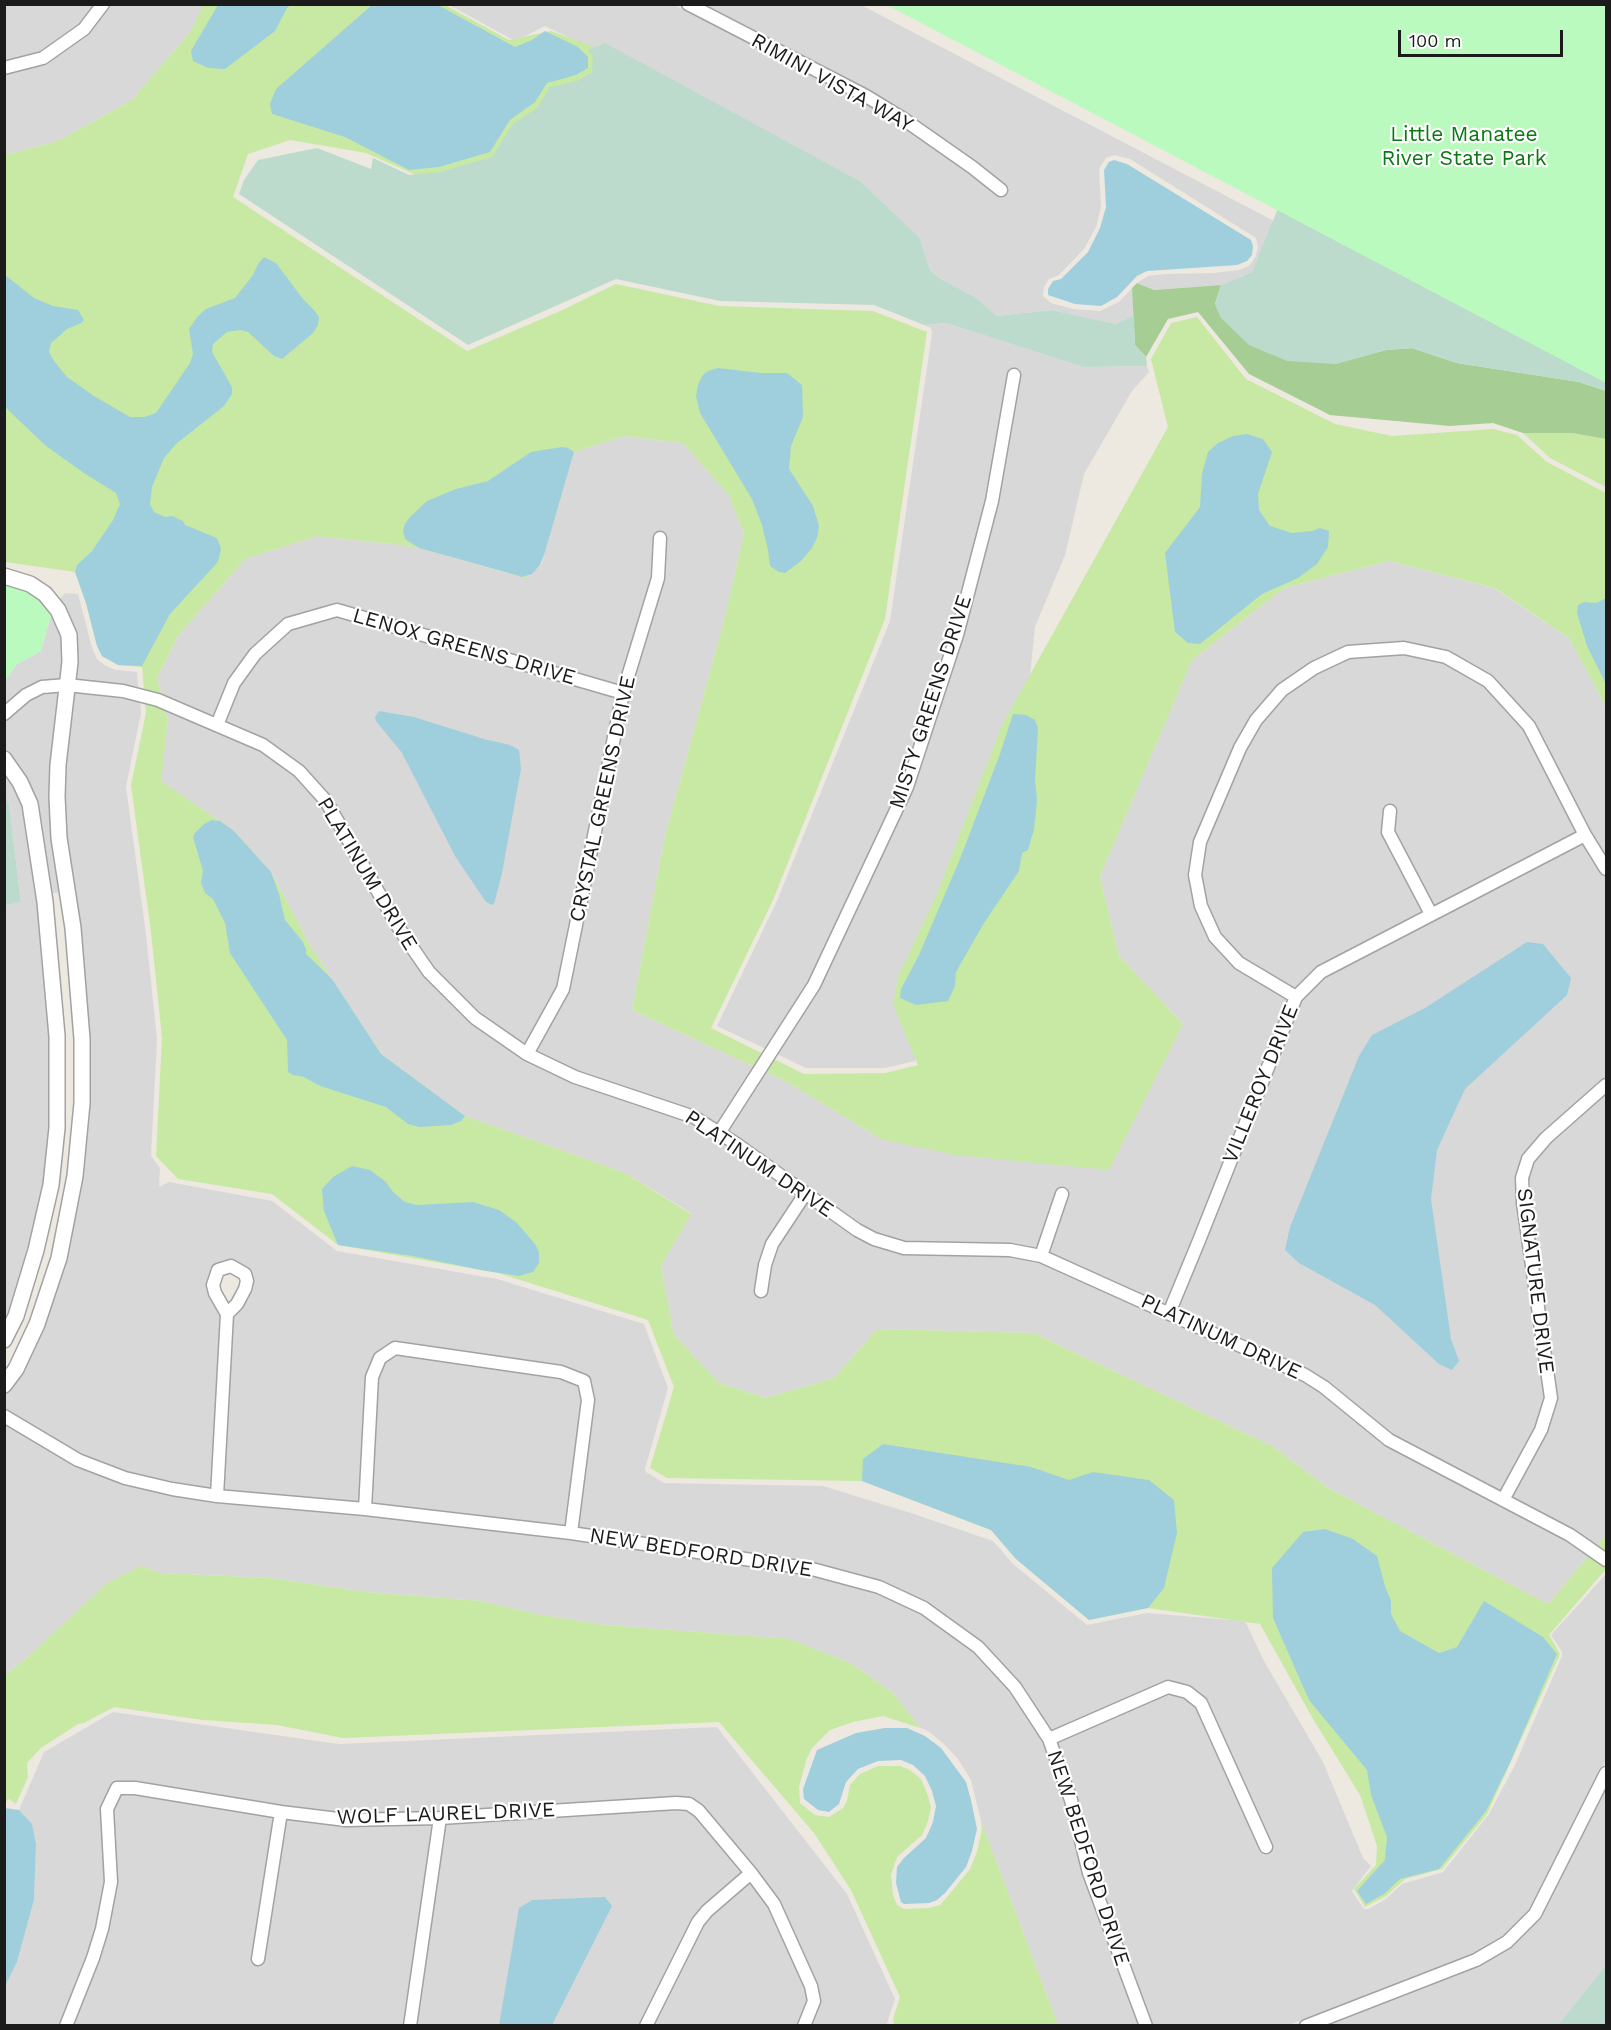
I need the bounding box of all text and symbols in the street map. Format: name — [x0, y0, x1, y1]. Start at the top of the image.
scale bar — [1401, 18, 1566, 56]
street label: RIMINI VISTA WAY — [747, 28, 917, 138]
text: 100 m — [1409, 30, 1462, 51]
park label: Little Manatee River State Park — [1381, 122, 1547, 172]
street label: MISTY GREENS DRIVE — [885, 592, 977, 812]
street label: LENOX GREENS DRIVE — [350, 603, 578, 691]
street label: CRYSTAL GREENS DRIVE — [565, 674, 641, 924]
street label: PLATINUM DRIVE — [311, 793, 423, 955]
street label: VILLEROY DRIVE — [1218, 1001, 1304, 1167]
street label: PLATINUM DRIVE — [680, 1105, 838, 1223]
street label: SIGNATURE DRIVE — [1511, 1187, 1559, 1375]
street label: PLATINUM DRIVE — [1137, 1289, 1305, 1385]
street label: NEW BEDFORD DRIVE — [588, 1523, 814, 1583]
street label: NEW BEDFORD DRIVE — [1041, 1747, 1135, 1969]
street label: WOLF LAUREL DRIVE — [336, 1798, 556, 1830]

